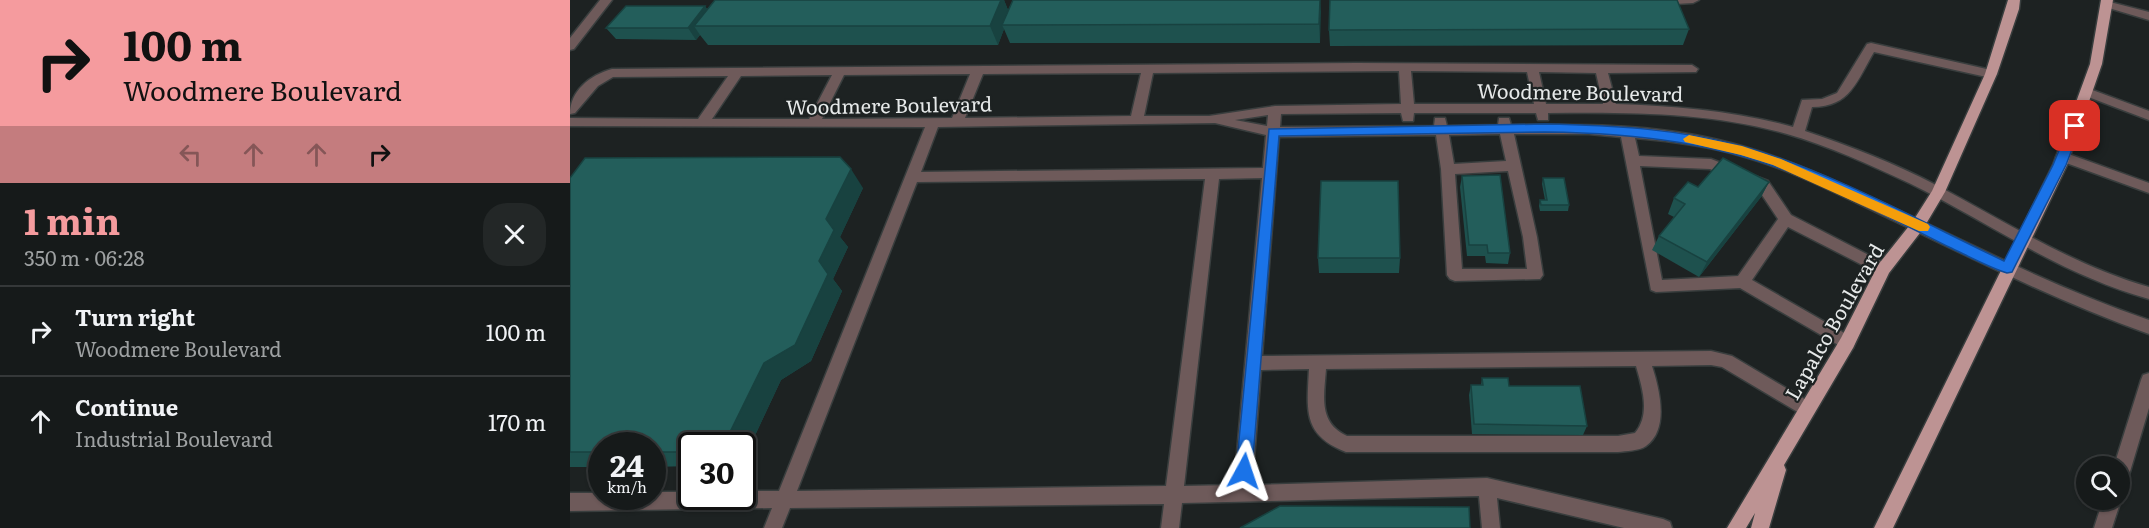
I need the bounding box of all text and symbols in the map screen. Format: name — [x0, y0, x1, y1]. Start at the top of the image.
text: 100 m — [123, 12, 242, 74]
icon: right — [24, 24, 102, 102]
text: Woodmere Boulevard — [123, 69, 402, 109]
street label: Woodmere Boulevard — [1477, 74, 1683, 108]
street label: Woodmere Boulevard — [786, 87, 992, 121]
pin — [2049, 100, 2100, 151]
icon: arrive — [2058, 109, 2091, 142]
icon: left — [174, 138, 207, 171]
icon: ahead — [237, 138, 270, 171]
icon: ahead — [300, 138, 333, 171]
icon: right — [363, 138, 396, 171]
text: 1 min — [24, 193, 120, 246]
button: close — [483, 203, 546, 266]
street label: Lapalco Boulevard — [1776, 237, 1890, 405]
text: 350 m · 06:28 — [24, 242, 144, 272]
text: Turn right — [75, 300, 195, 333]
icon: right — [24, 315, 57, 348]
text: 100 m — [486, 315, 546, 348]
text: Woodmere Boulevard — [75, 333, 281, 363]
text: Continue — [75, 390, 178, 423]
icon: ahead — [24, 405, 57, 438]
text: 170 m — [488, 405, 546, 438]
text: Industrial Boulevard — [75, 423, 273, 453]
speed limit sign: 30 — [678, 432, 756, 510]
position arrow — [1212, 439, 1276, 503]
text: 24 — [610, 442, 644, 486]
map controls — [2076, 456, 2130, 510]
button: search — [2076, 456, 2130, 510]
text: km/h — [607, 475, 647, 498]

